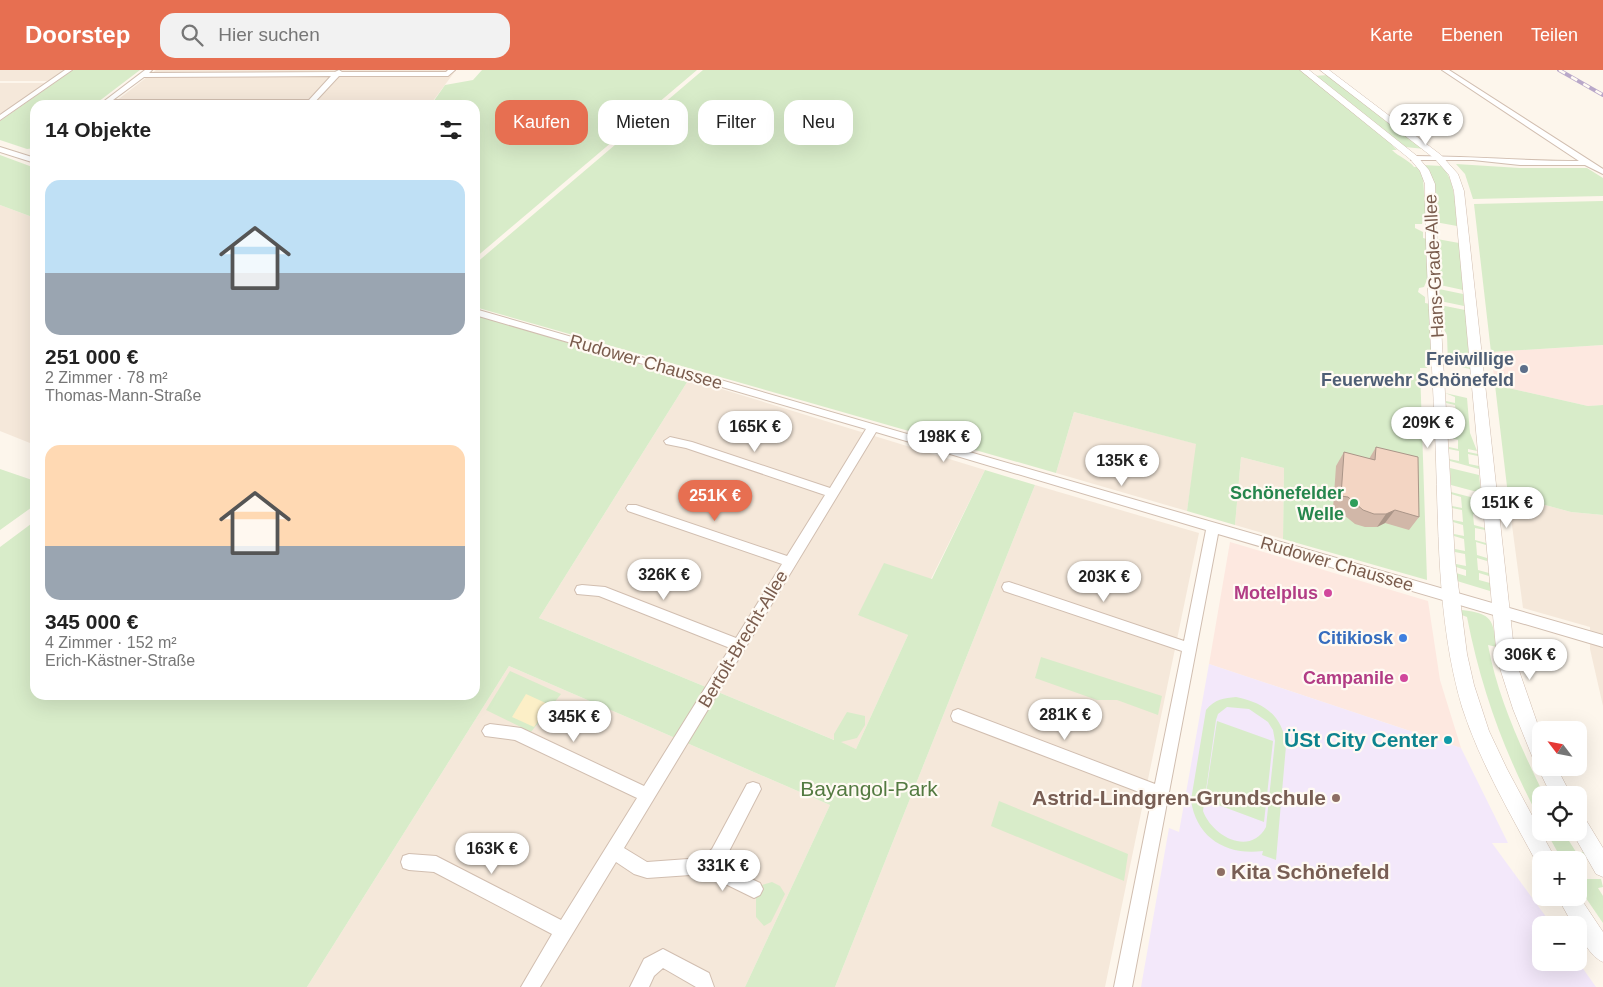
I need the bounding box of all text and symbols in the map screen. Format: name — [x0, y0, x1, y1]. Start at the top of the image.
search box — [160, 13, 510, 58]
text: Doorstep — [25, 21, 130, 48]
icon: search — [178, 21, 206, 49]
text: Hier suchen — [218, 24, 320, 45]
text: Karte — [1370, 25, 1413, 45]
text: Ebenen — [1441, 25, 1503, 45]
text: Teilen — [1531, 25, 1578, 45]
chip: Kaufen — [495, 100, 588, 145]
chip: Mieten — [598, 100, 688, 145]
chip: Filter — [698, 100, 774, 145]
chip: Neu — [784, 100, 853, 145]
pin: 237K € — [1385, 104, 1467, 146]
text: 237K € — [1400, 111, 1452, 128]
icon: filters — [437, 116, 465, 144]
text: 14 Objekte — [45, 118, 151, 141]
street label: Hans-Grade-Allee — [1420, 194, 1448, 338]
icon: home — [210, 213, 300, 303]
street label: Rudower Chaussee — [567, 331, 725, 393]
text: 251 000 € — [45, 345, 138, 368]
place label: Freiwillige Feuerwehr Schönefeld — [1321, 349, 1514, 390]
marker: Freiwillige Feuerwehr Schönefeld — [1518, 363, 1530, 375]
text: 2 Zimmer · 78 m² — [45, 369, 168, 386]
text: Thomas-Mann-Straße — [45, 387, 202, 404]
pin: 209K € — [1387, 406, 1469, 449]
pin: 165K € — [714, 410, 796, 453]
text: 209K € — [1402, 414, 1454, 431]
text: 165K € — [729, 418, 781, 435]
pin: 198K € — [903, 420, 985, 463]
text: 198K € — [918, 428, 970, 445]
pin: 135K € — [1081, 444, 1163, 487]
text: 135K € — [1096, 452, 1148, 469]
icon: home — [210, 478, 300, 568]
pin: 251K € — [674, 480, 756, 522]
place label: Schönefelder Welle — [1230, 483, 1344, 524]
pin: 151K € — [1466, 486, 1548, 529]
text: 251K € — [689, 487, 741, 504]
text: 151K € — [1481, 494, 1533, 511]
marker: Schönefelder Welle — [1348, 497, 1360, 509]
street label: Rudower Chaussee — [1258, 533, 1416, 595]
pin: 326K € — [623, 558, 705, 601]
pin: 203K € — [1063, 560, 1145, 603]
text: 326K € — [638, 566, 690, 583]
street label: Bertolt-Brecht-Allee — [694, 567, 792, 711]
text: 203K € — [1078, 568, 1130, 585]
place label: Motelplus — [1234, 583, 1318, 603]
marker: Motelplus — [1322, 587, 1334, 599]
text: 345 000 € — [45, 610, 138, 633]
place label: Citikiosk — [1318, 628, 1394, 648]
marker: Citikiosk — [1397, 632, 1409, 644]
text: 4 Zimmer · 152 m² — [45, 634, 177, 651]
pin: 306K € — [1489, 638, 1571, 681]
text: 306K € — [1504, 646, 1556, 663]
text: Erich-Kästner-Straße — [45, 652, 195, 669]
place label: Campanile — [1303, 668, 1394, 688]
marker: Campanile — [1398, 672, 1410, 684]
pin: 281K € — [1024, 698, 1106, 741]
pin: 345K € — [533, 700, 615, 743]
text: 281K € — [1039, 706, 1091, 723]
text: 345K € — [548, 708, 600, 725]
north arrow — [1532, 721, 1588, 776]
map controls — [1532, 721, 1587, 971]
place label: ÜSt City Center — [1284, 728, 1438, 751]
marker: ÜSt City Center — [1442, 734, 1454, 746]
park label: Bayangol-Park — [800, 777, 938, 800]
place label: Astrid-Lindgren-Grundschule — [1032, 786, 1326, 809]
button: locate — [1532, 786, 1587, 841]
marker: Astrid-Lindgren-Grundschule — [1330, 792, 1342, 804]
pin: 163K € — [451, 832, 533, 875]
text: 163K € — [466, 840, 518, 857]
pin: 331K € — [682, 850, 764, 892]
button: + — [1532, 851, 1587, 906]
text: 331K € — [697, 857, 749, 874]
place label: Kita Schönefeld — [1231, 860, 1390, 883]
marker: Kita Schönefeld — [1215, 866, 1227, 878]
button: − — [1532, 916, 1587, 971]

